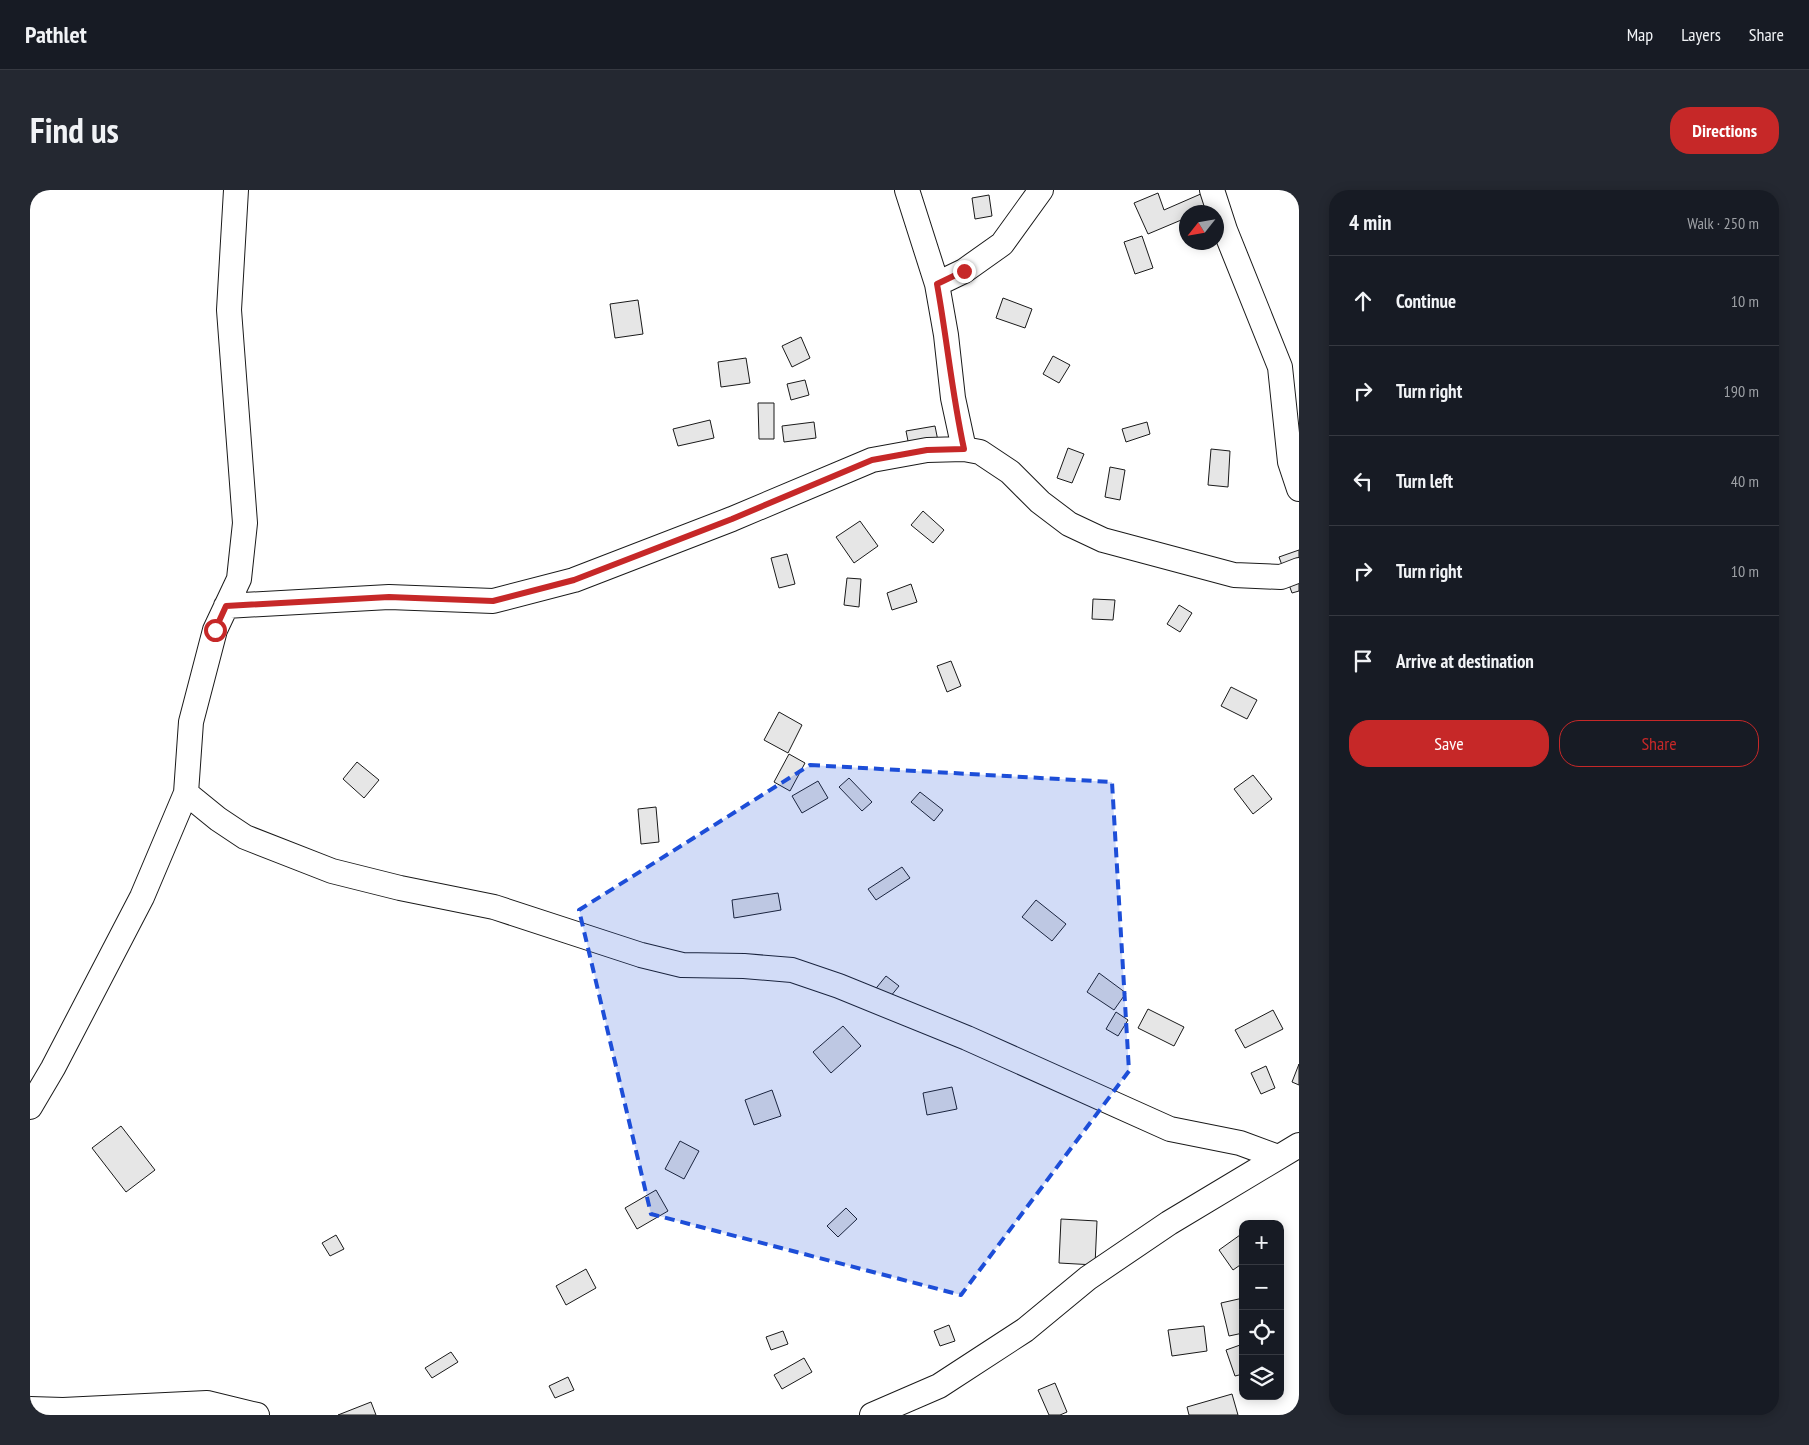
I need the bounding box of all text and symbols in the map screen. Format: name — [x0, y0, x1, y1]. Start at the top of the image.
text: Pathlet — [25, 19, 87, 50]
text: Map — [1627, 23, 1653, 46]
text: Layers — [1681, 23, 1721, 46]
text: Share — [1749, 23, 1784, 46]
text: Find us — [30, 107, 119, 153]
button: Directions — [1670, 107, 1779, 154]
north arrow — [1179, 205, 1224, 250]
text: 4 min — [1349, 209, 1391, 236]
text: Walk · 250 m — [1687, 213, 1759, 233]
route end — [953, 260, 976, 283]
icon: ahead — [1349, 287, 1377, 315]
text: Continue — [1396, 289, 1456, 313]
text: 10 m — [1731, 291, 1759, 311]
icon: right — [1349, 377, 1377, 405]
text: Turn right — [1396, 379, 1462, 403]
text: 190 m — [1724, 381, 1759, 401]
icon: left — [1349, 467, 1377, 495]
text: Turn left — [1396, 469, 1453, 493]
text: 40 m — [1731, 471, 1759, 491]
icon: right — [1349, 557, 1377, 585]
text: Turn right — [1396, 559, 1462, 583]
text: 10 m — [1731, 561, 1759, 581]
route start — [204, 619, 227, 642]
icon: arrive — [1349, 647, 1377, 675]
text: Arrive at destination — [1396, 649, 1534, 673]
button: Save — [1349, 720, 1549, 767]
button: Share — [1559, 720, 1759, 767]
map controls — [1239, 1220, 1284, 1400]
button: + — [1239, 1220, 1284, 1265]
button: − — [1239, 1265, 1284, 1310]
button: locate — [1239, 1310, 1284, 1355]
button: layers — [1239, 1355, 1284, 1400]

